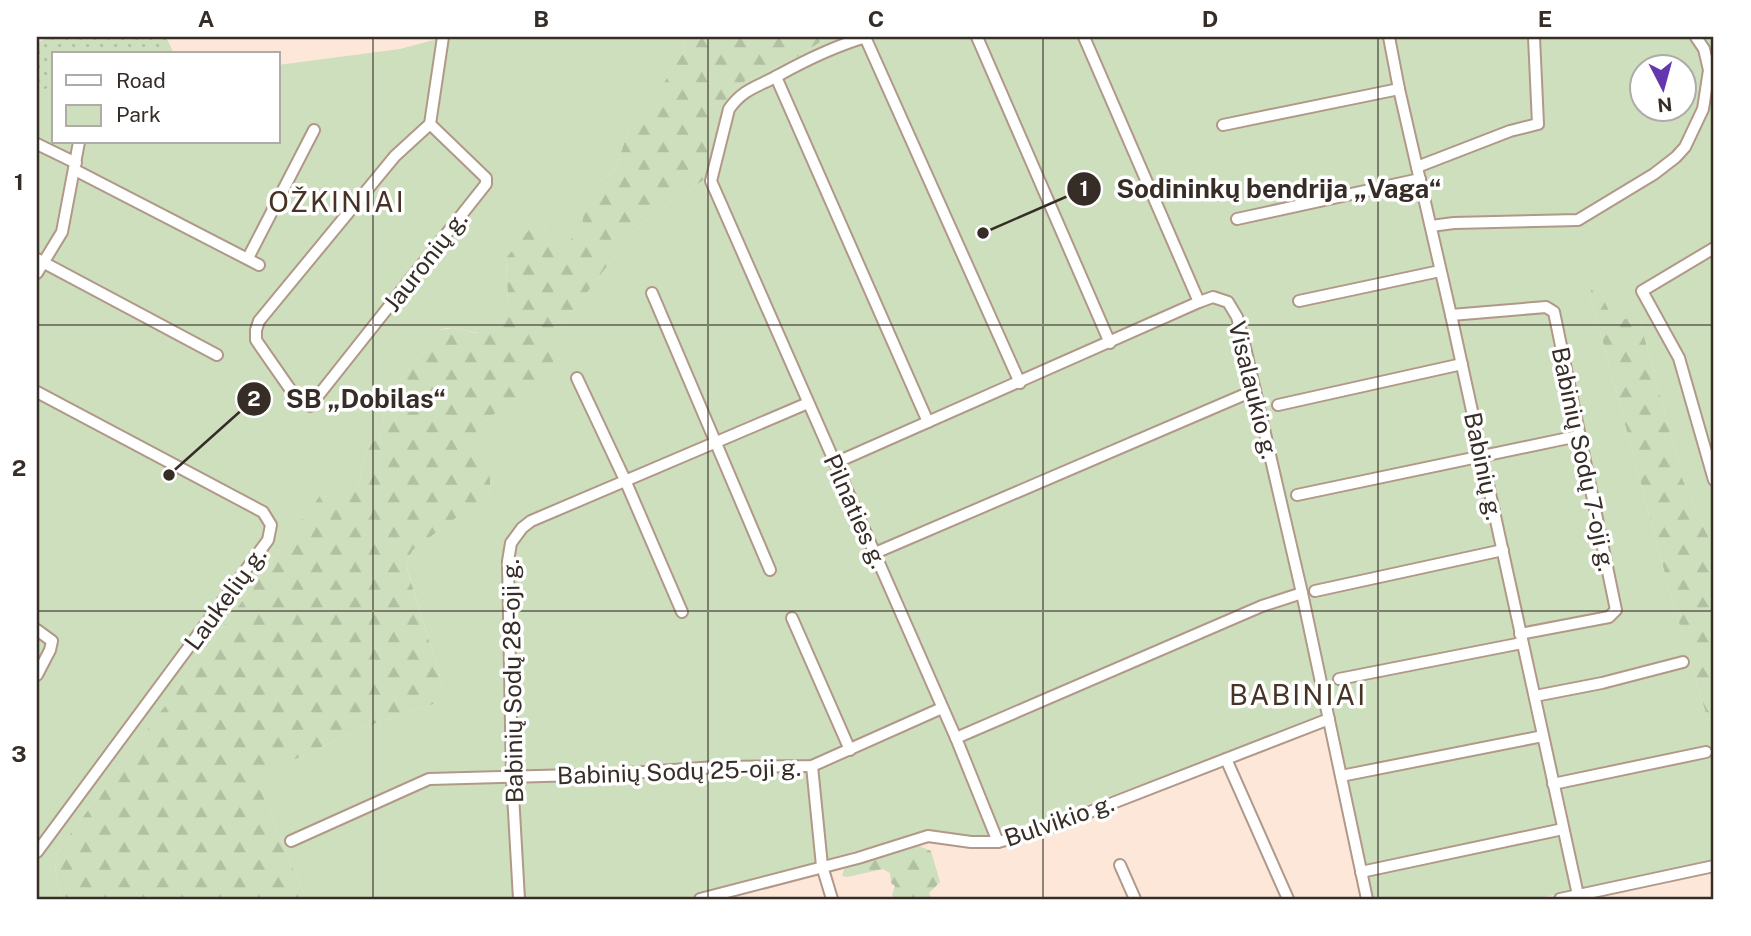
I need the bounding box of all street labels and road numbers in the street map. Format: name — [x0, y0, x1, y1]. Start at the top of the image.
street label: Jauronių g. — [377, 205, 473, 317]
street label: Visalaukio g. — [1223, 318, 1285, 462]
street label: Babinių Sodų 7-oji g. — [1547, 344, 1621, 574]
street label: Babinių g. — [1459, 409, 1509, 523]
street label: Pilnaties g. — [818, 450, 894, 572]
street label: Laukelių g. — [178, 541, 272, 655]
street label: Babinių Sodų 28-oji g. — [496, 559, 528, 803]
street label: Babinių Sodų 25-oji g. — [557, 753, 801, 789]
street label: Bulvikio g. — [1000, 788, 1118, 852]

